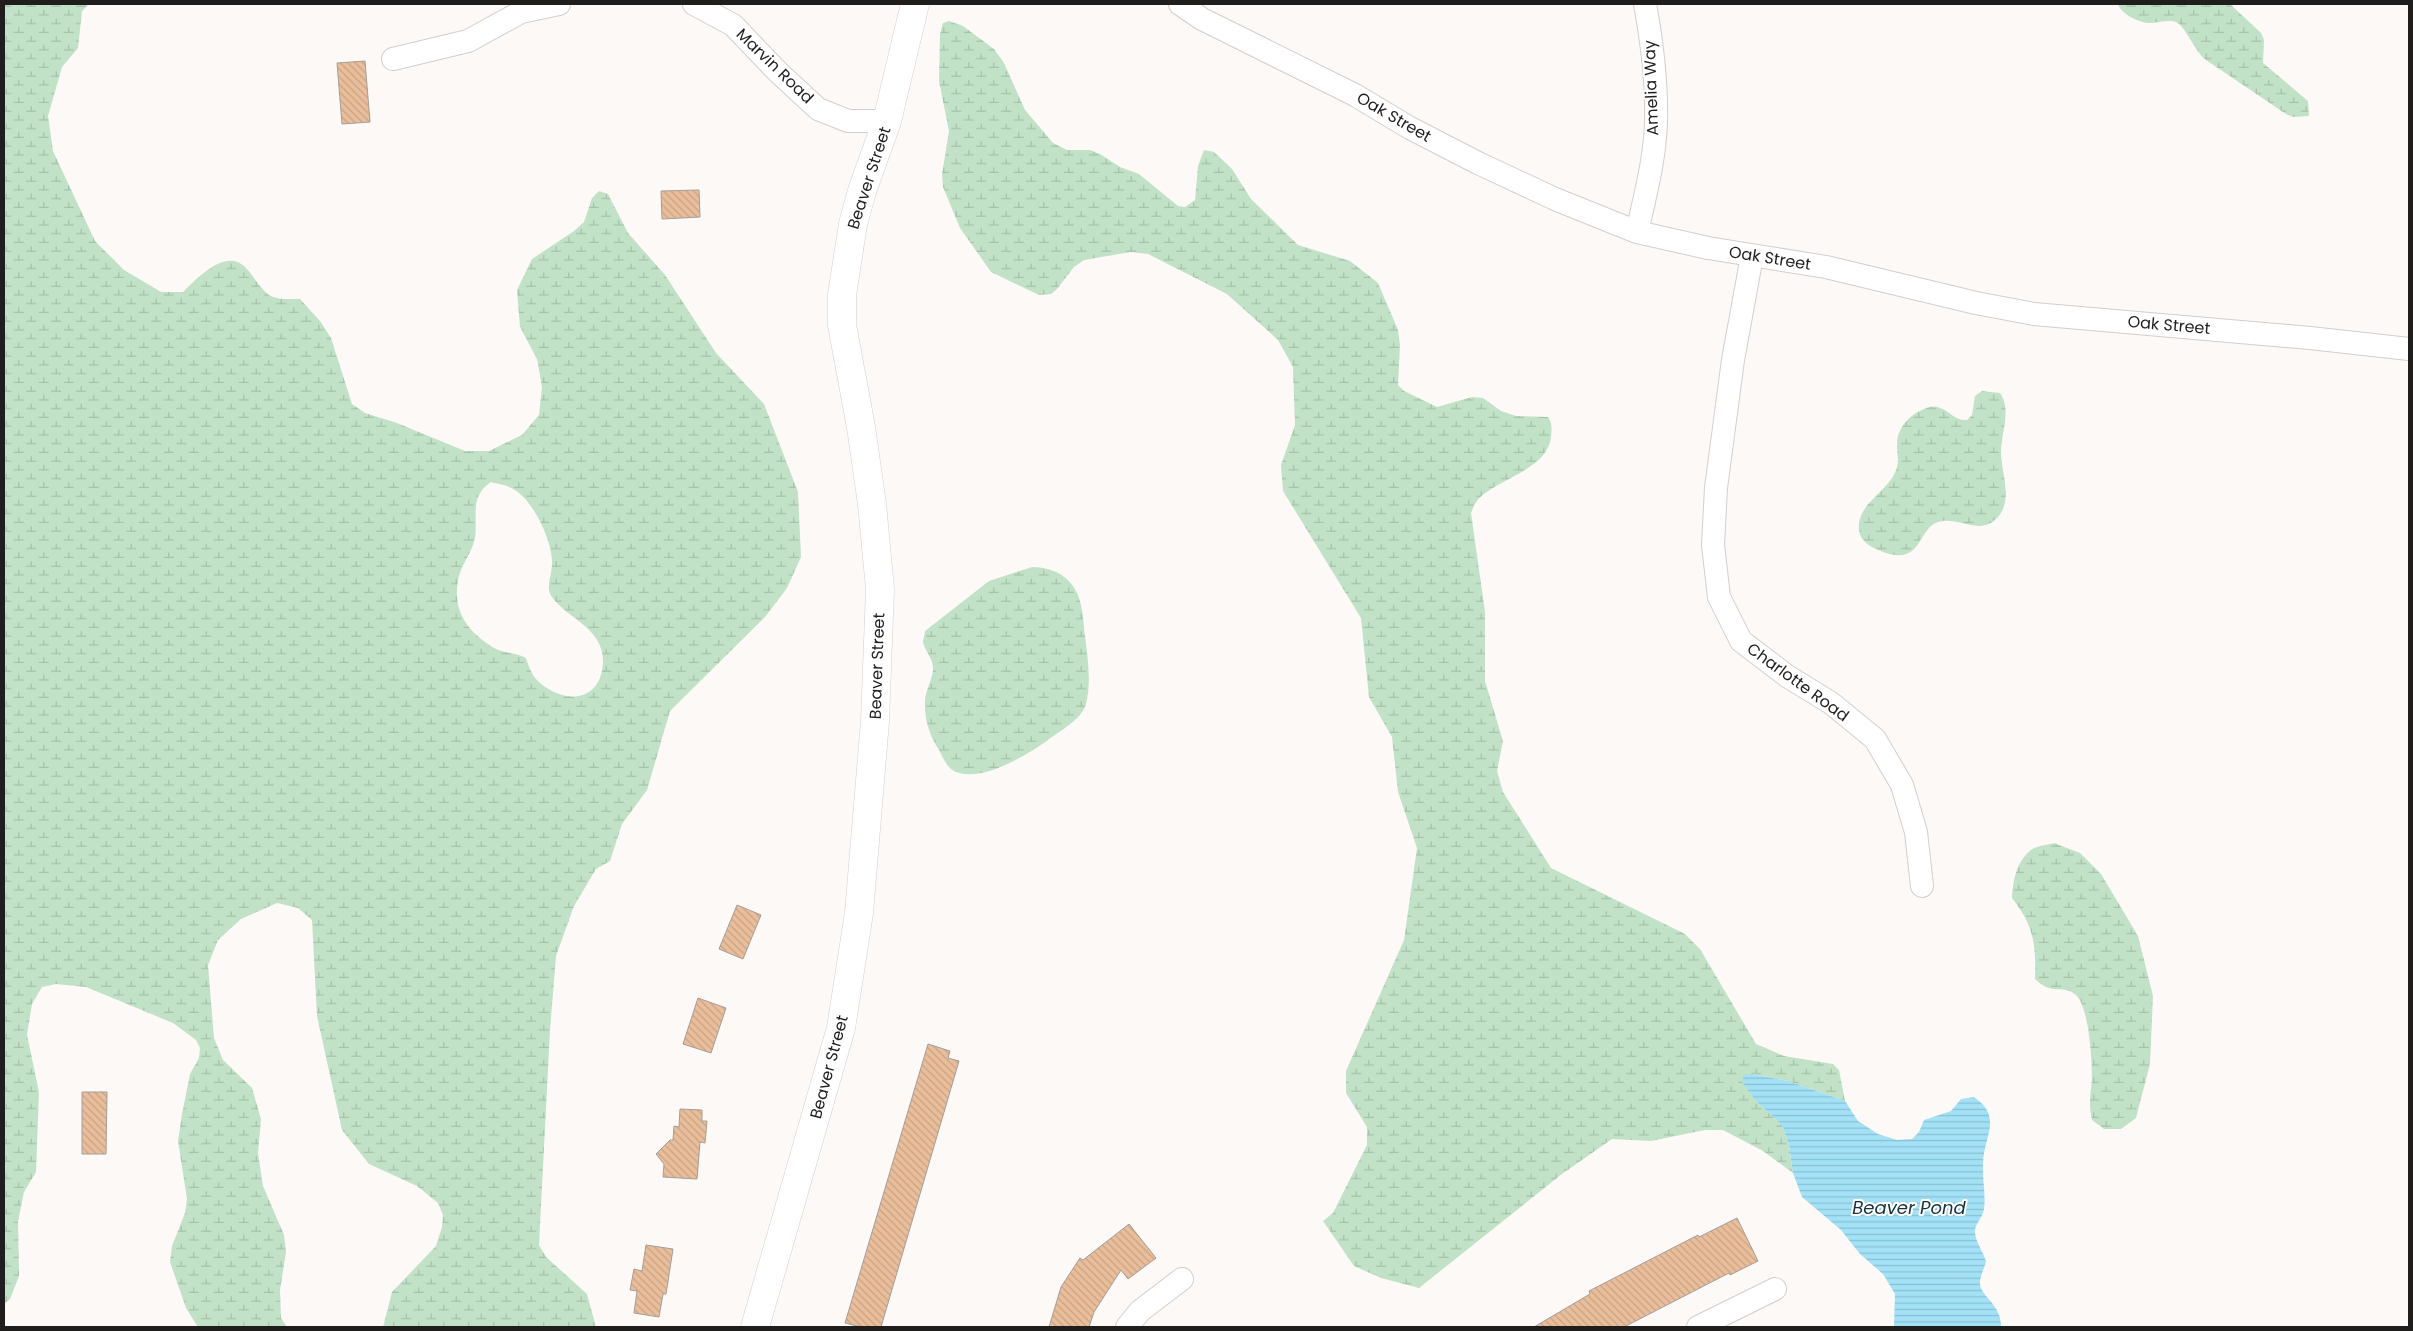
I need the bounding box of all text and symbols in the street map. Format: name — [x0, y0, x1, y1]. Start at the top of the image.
street label: Marvin Road — [731, 23, 819, 109]
street label: Amelia Way — [1638, 40, 1664, 136]
street label: Oak Street — [1352, 86, 1436, 148]
street label: Beaver Street — [842, 124, 896, 232]
street label: Oak Street — [1727, 240, 1813, 276]
street label: Oak Street — [2127, 310, 2211, 340]
street label: Beaver Street — [864, 612, 890, 720]
street label: Charlotte Road — [1742, 637, 1854, 727]
street label: Beaver Street — [804, 1012, 854, 1121]
water label: Beaver Pond — [1852, 1195, 1966, 1220]

